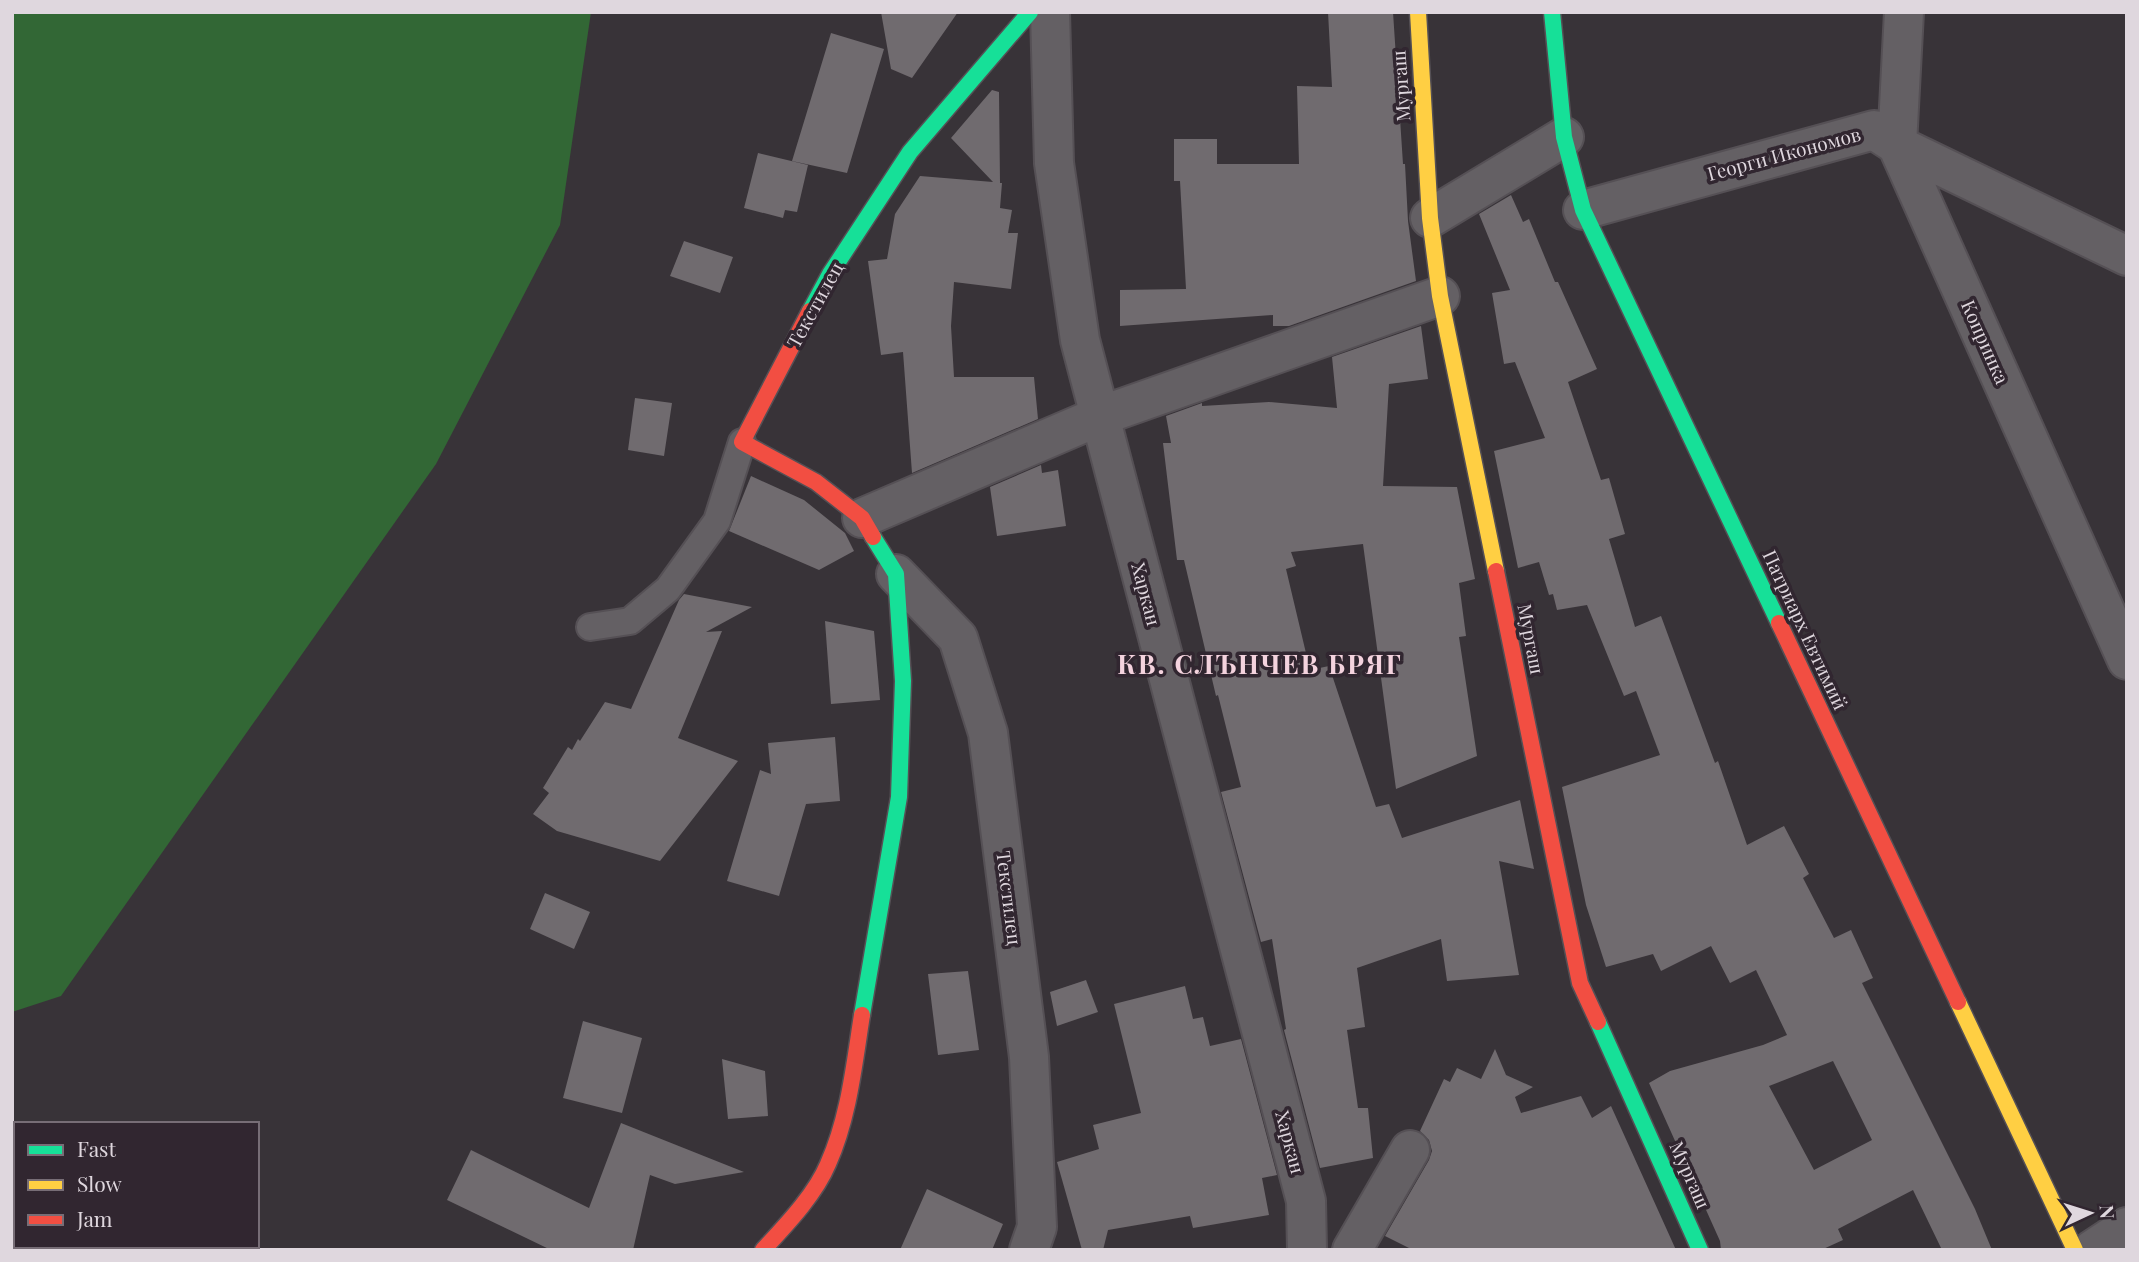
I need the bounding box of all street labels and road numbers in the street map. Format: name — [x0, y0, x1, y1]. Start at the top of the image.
street label: Мургаш — [1385, 50, 1415, 123]
street label: Георги Икономов — [1704, 120, 1863, 186]
street label: Текстилец — [780, 256, 849, 352]
street label: Копринка — [1956, 295, 2016, 388]
street label: Патриарх Евтимий — [1757, 545, 1854, 714]
street label: Харкан — [1126, 559, 1168, 629]
street label: Мургаш — [1512, 601, 1552, 676]
street label: Текстилец — [991, 849, 1029, 947]
street label: Харкан — [1270, 1107, 1312, 1177]
street label: Мургаш — [1665, 1137, 1717, 1212]

